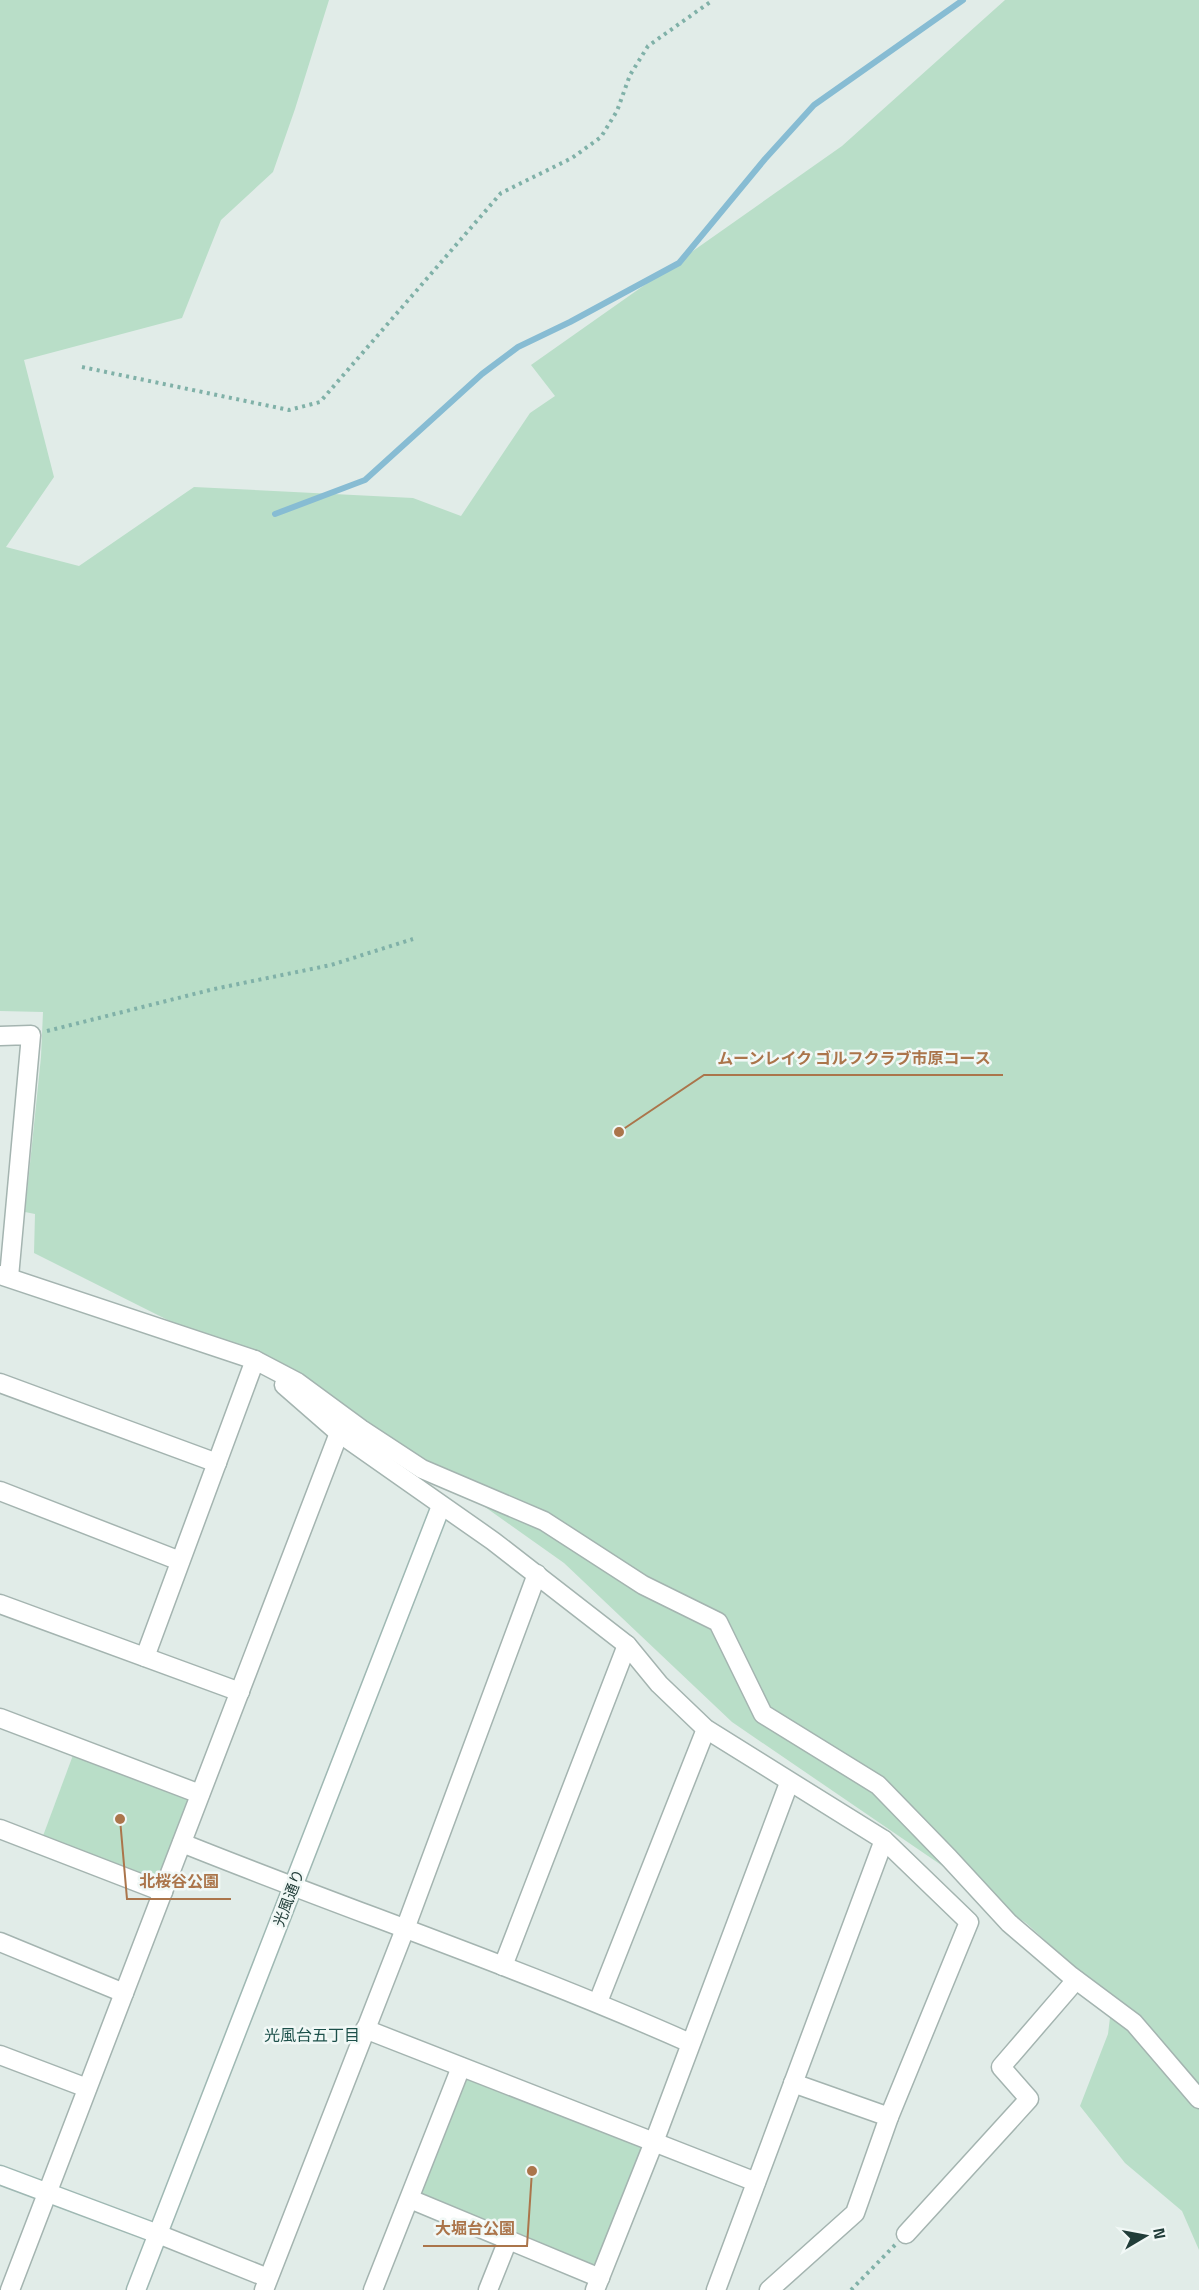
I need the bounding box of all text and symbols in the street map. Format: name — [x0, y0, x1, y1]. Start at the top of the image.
callout: ムーンレイク ゴルフクラブ市原コース — [704, 1041, 1003, 1075]
text: ムーンレイク ゴルフクラブ市原コース — [717, 1046, 991, 1070]
callout: 北桜谷公園 — [127, 1865, 231, 1899]
street label: 光風通り — [267, 1866, 310, 1930]
text: 北桜谷公園 — [139, 1869, 219, 1893]
district label: 光風台五丁目 — [264, 2023, 360, 2047]
north arrow — [1115, 2206, 1175, 2266]
callout: 大堀台公園 — [423, 2212, 527, 2246]
text: 大堀台公園 — [435, 2216, 515, 2240]
text: N — [1147, 2226, 1173, 2241]

